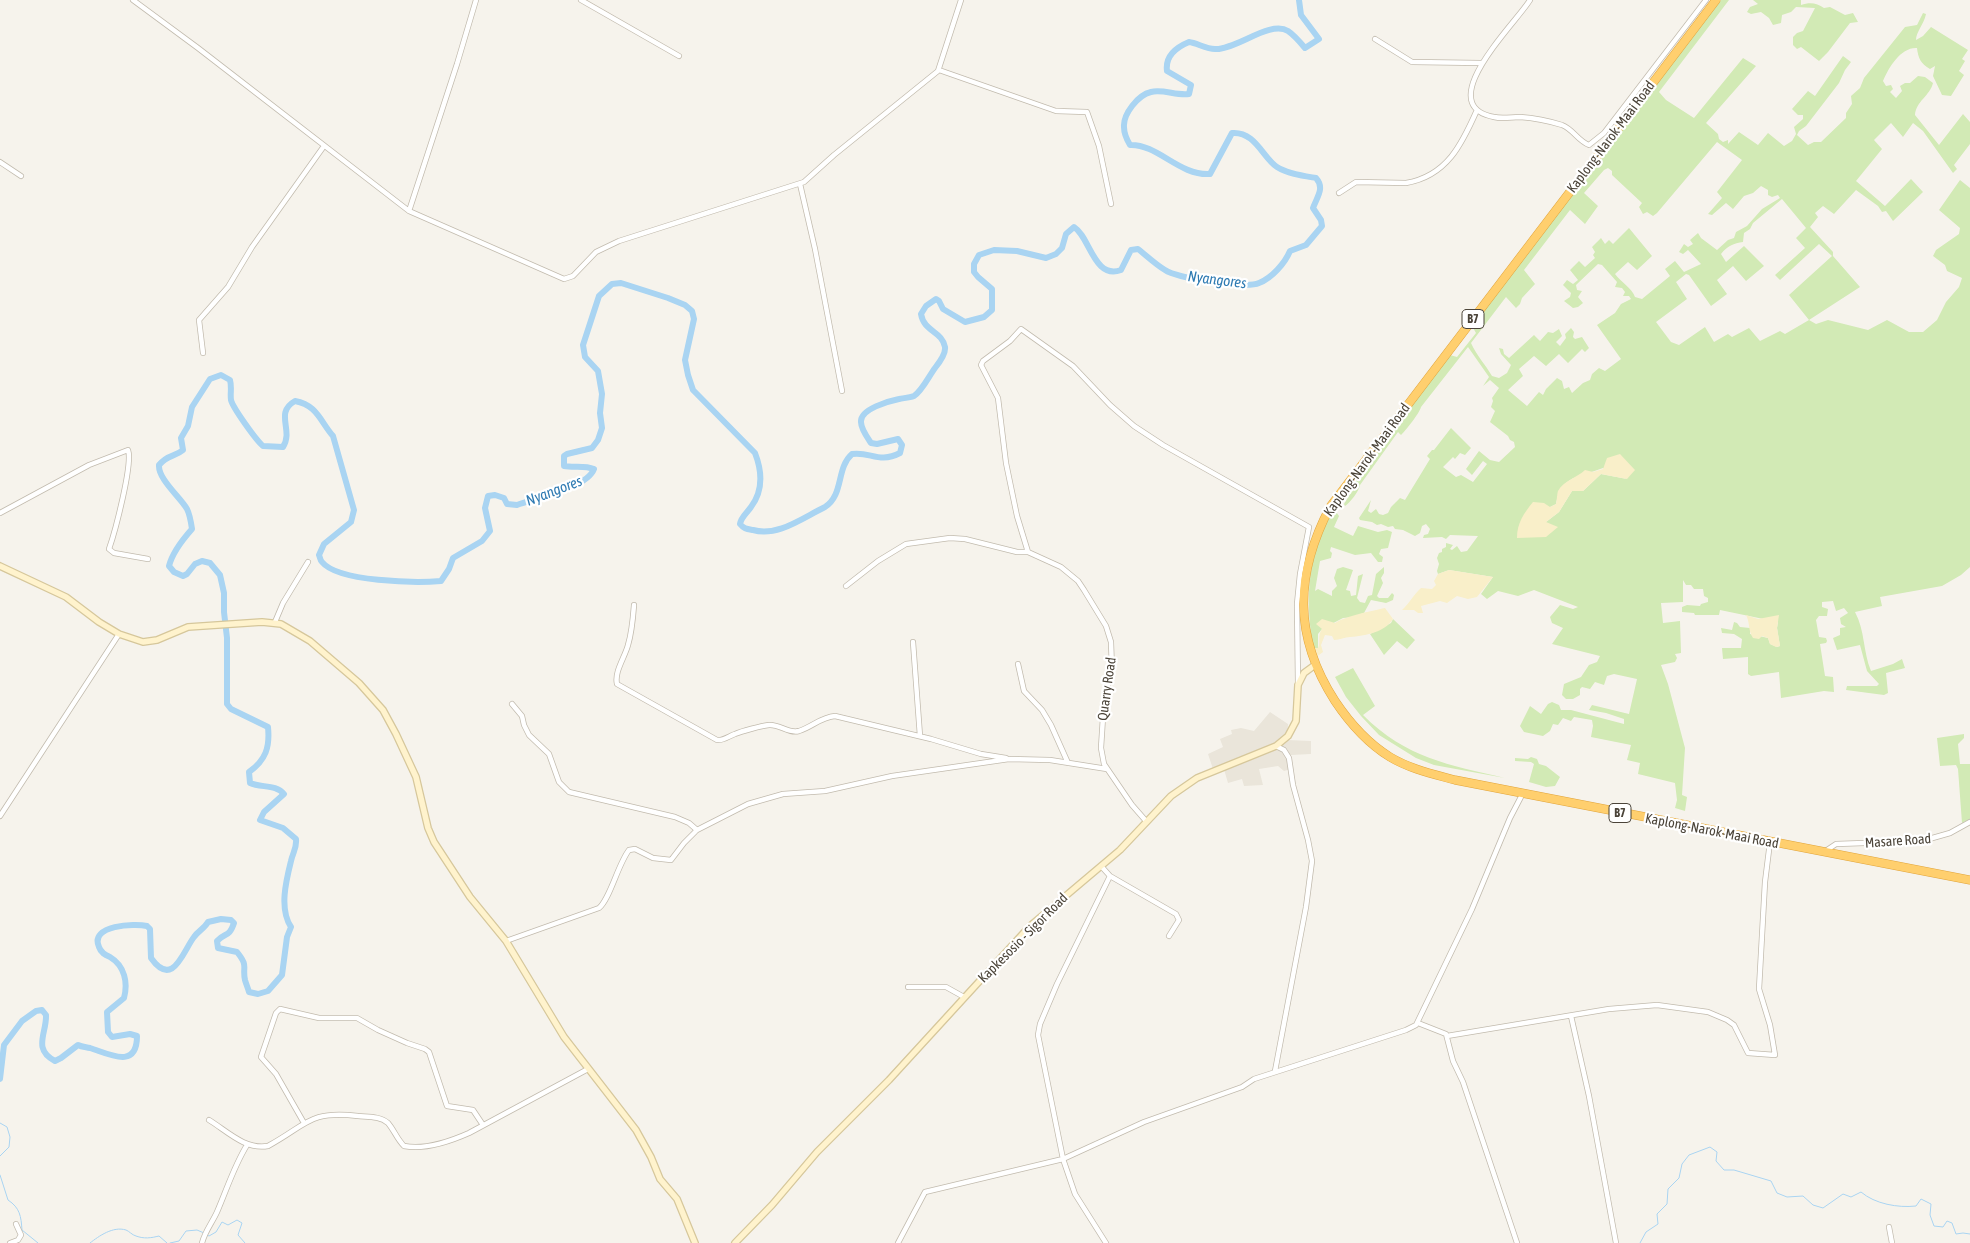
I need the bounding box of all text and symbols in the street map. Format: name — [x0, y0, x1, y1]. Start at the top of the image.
street label: Kaplong-Narok-Maai Road — [1563, 78, 1659, 196]
water label: Nyangores — [1187, 267, 1247, 293]
road number: B7 — [1462, 310, 1484, 328]
street label: Kaplong-Narok-Maai Road — [1320, 400, 1414, 520]
water label: Nyangores — [523, 472, 585, 510]
street label: Quarry Road — [1094, 656, 1120, 722]
road number: B7 — [1609, 804, 1631, 822]
street label: Kaplong-Narok-Maai Road — [1644, 810, 1780, 852]
street label: Masare Road — [1864, 830, 1932, 852]
street label: Kapkesosio - Sigor Road — [975, 890, 1071, 986]

